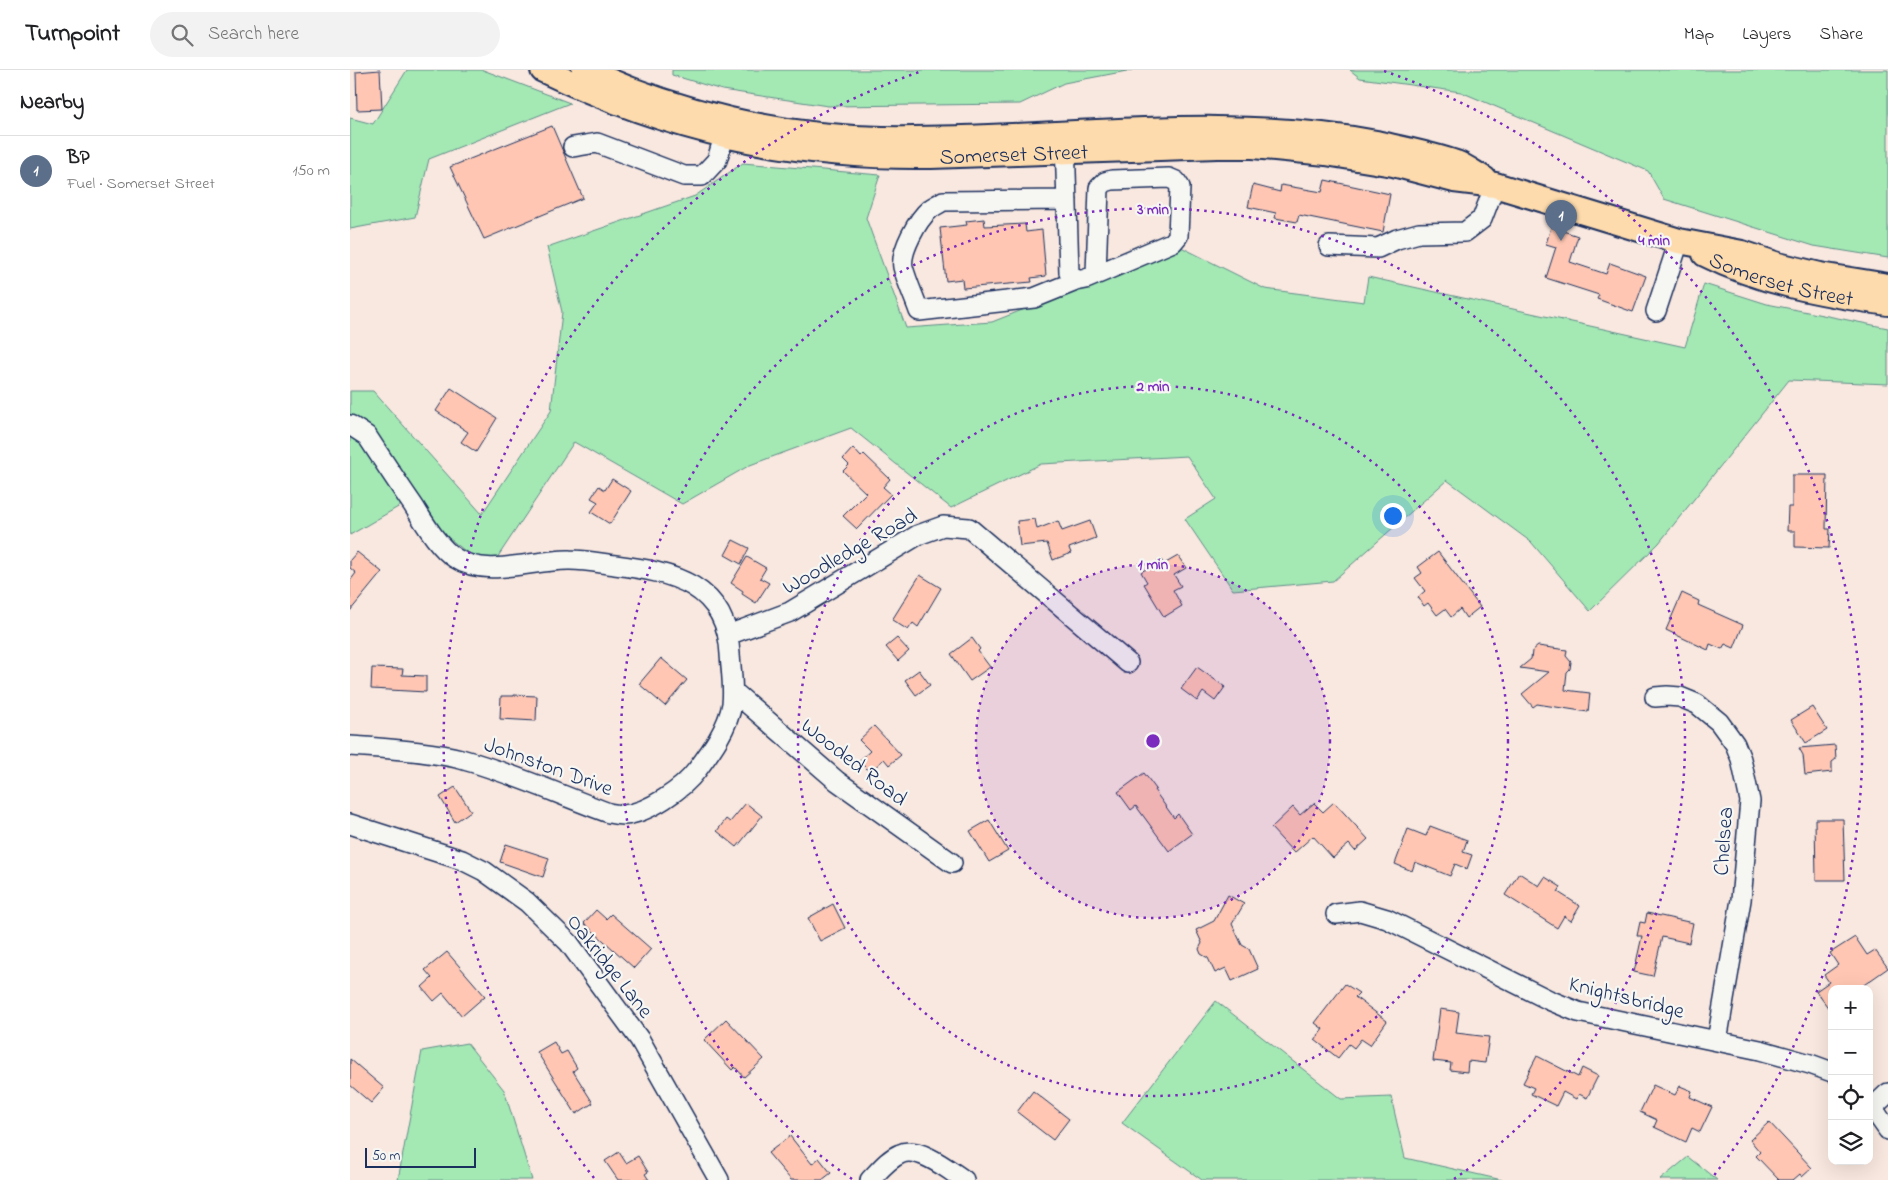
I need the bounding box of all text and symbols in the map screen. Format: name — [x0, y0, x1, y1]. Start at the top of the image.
search box — [150, 12, 500, 57]
text: Turnpoint — [25, 17, 120, 52]
icon: search — [168, 21, 196, 49]
text: Search here — [208, 21, 299, 48]
text: Map — [1684, 22, 1714, 48]
text: Layers — [1742, 22, 1792, 48]
text: Share — [1820, 22, 1863, 48]
text: Nearby — [20, 88, 84, 118]
street label: Somerset Street — [939, 137, 1089, 175]
text: BP — [67, 145, 90, 172]
text: 1 — [33, 159, 39, 183]
text: 150 m — [292, 159, 330, 183]
text: Fuel · Somerset Street — [67, 172, 215, 196]
text: 3 min — [1136, 199, 1169, 221]
pin: 1 — [1545, 200, 1577, 241]
text: 4 min — [1637, 230, 1670, 252]
street label: Somerset Street — [1703, 245, 1856, 317]
text: 2 min — [1136, 376, 1170, 398]
street label: Woodledge Road — [777, 501, 925, 605]
your location — [1380, 503, 1406, 529]
text: 1 min — [1138, 554, 1169, 576]
street label: Wooded Road — [793, 711, 913, 815]
street label: Johnston Drive — [479, 730, 617, 806]
centre of rings — [1144, 732, 1162, 750]
street label: Chelsea — [1707, 806, 1743, 877]
street label: Oakridge Lane — [557, 908, 660, 1027]
street label: Knightsbridge — [1565, 969, 1688, 1030]
map controls — [1828, 985, 1873, 1165]
button: + — [1828, 985, 1873, 1030]
button: − — [1828, 1030, 1873, 1075]
button: locate — [1828, 1075, 1873, 1120]
button: layers — [1828, 1120, 1873, 1165]
scale bar — [365, 1145, 476, 1168]
text: 50 m — [372, 1146, 400, 1167]

